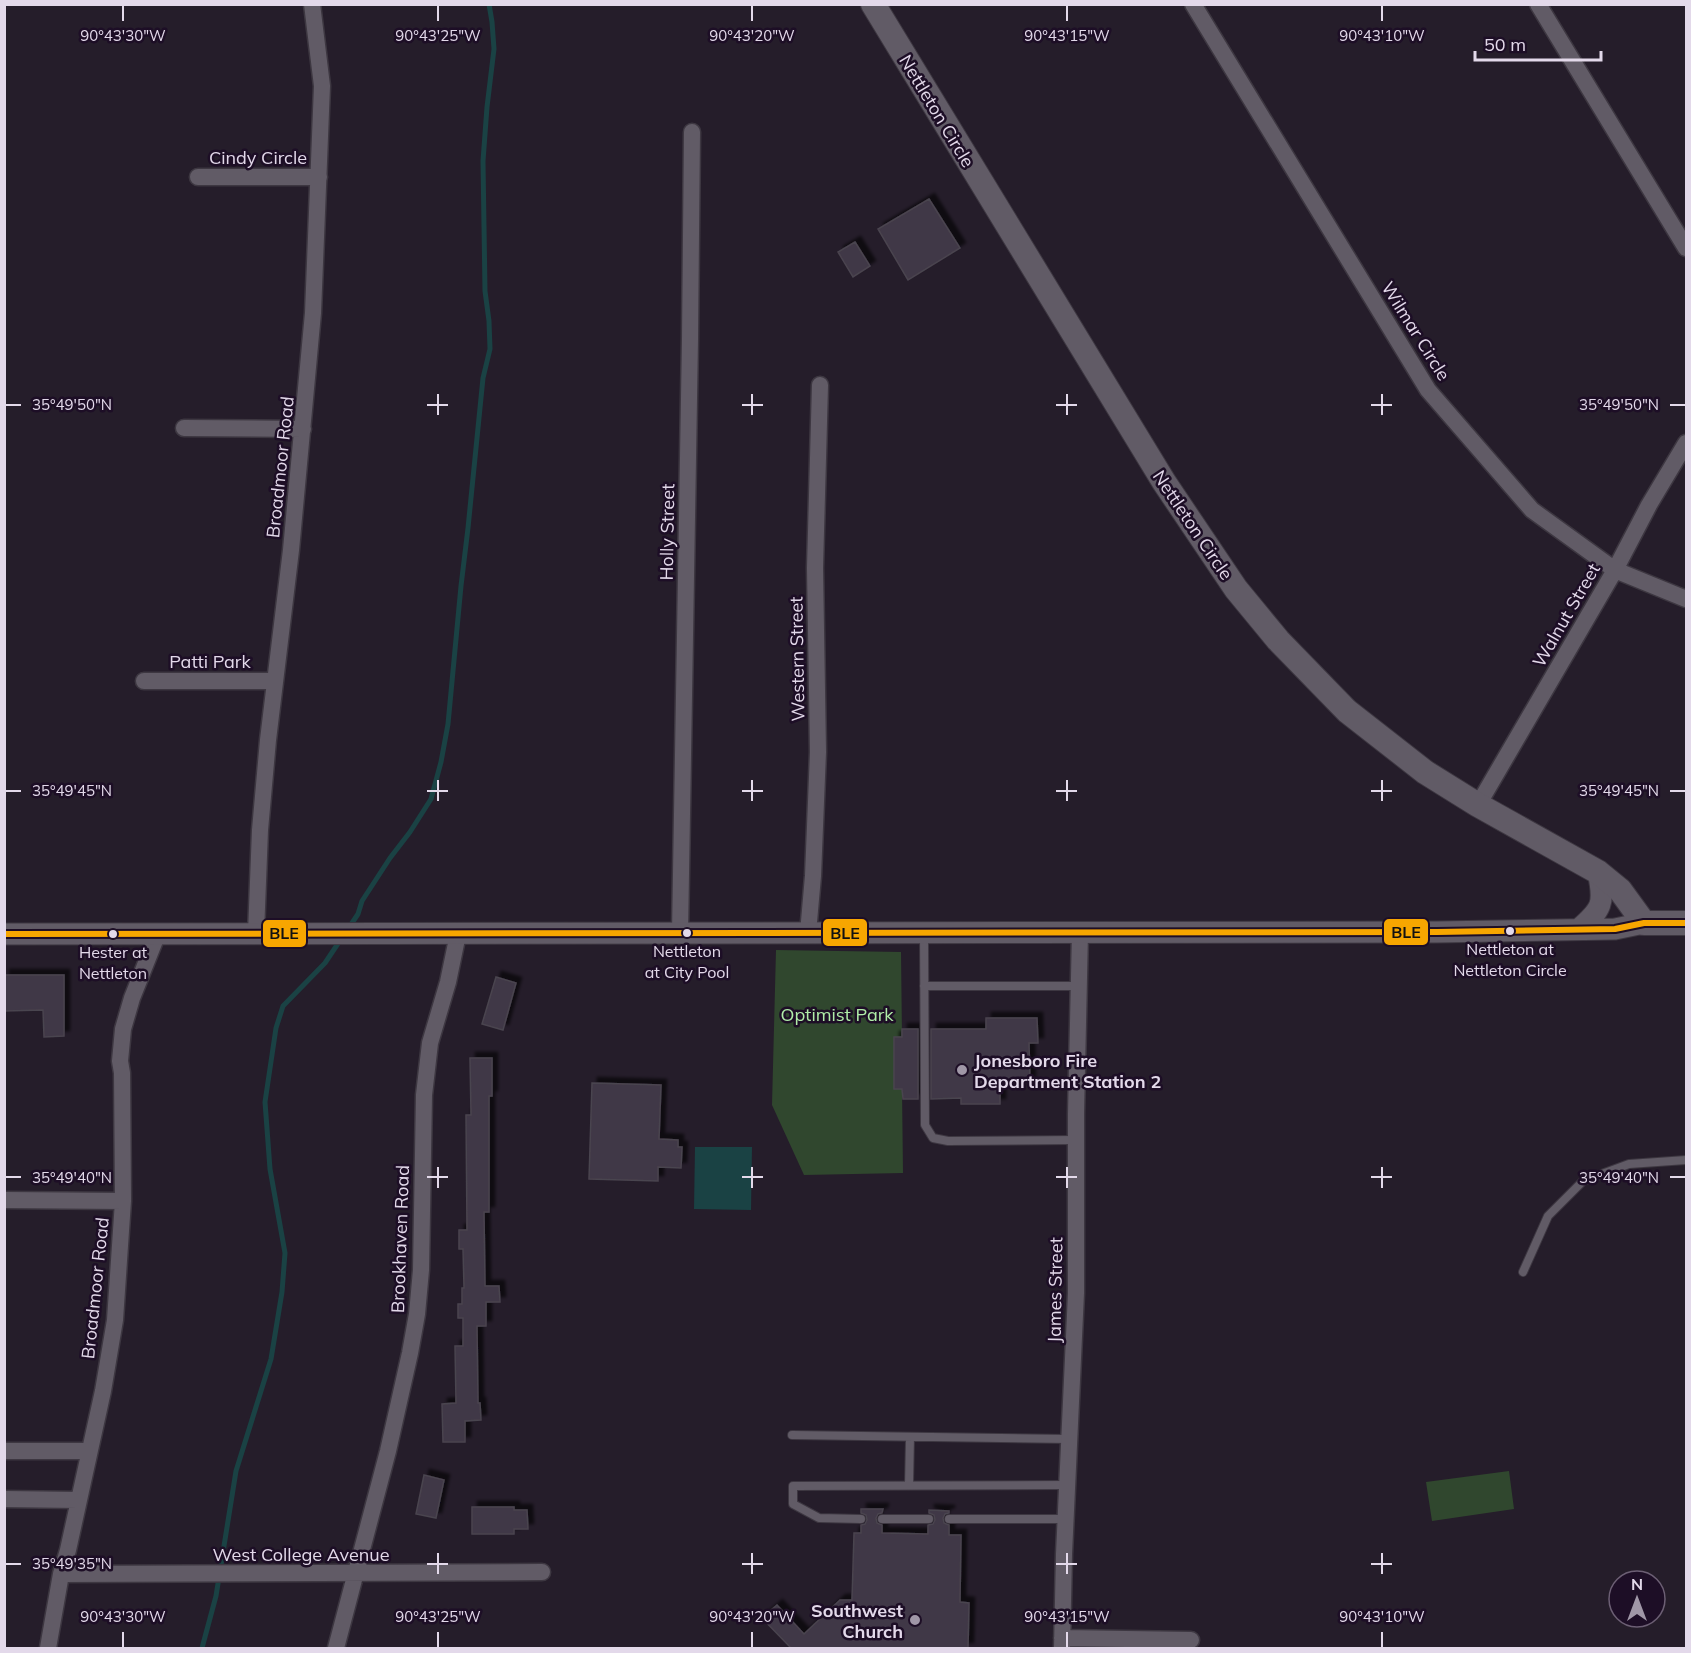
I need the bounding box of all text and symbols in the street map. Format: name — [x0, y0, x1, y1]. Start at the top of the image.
scale bar — [1475, 24, 1601, 62]
text: 90°43'30"W — [80, 26, 166, 45]
text: 90°43'25"W — [395, 26, 481, 45]
text: 90°43'20"W — [709, 26, 795, 45]
text: 90°43'15"W — [1024, 26, 1110, 45]
text: 90°43'10"W — [1339, 26, 1425, 45]
text: 50 m — [1484, 33, 1526, 56]
street label: Nettleton Circle — [894, 50, 980, 172]
street label: Cindy Circle — [209, 146, 307, 169]
street label: Wilmar Circle — [1376, 277, 1456, 385]
text: 35°49'50"N — [32, 395, 112, 414]
street label: Broadmoor Road — [261, 395, 299, 539]
text: 35°49'50"N — [1579, 395, 1659, 414]
street label: Nettleton Circle — [1148, 466, 1238, 584]
street label: Holly Street — [655, 483, 679, 581]
street label: Walnut Street — [1527, 559, 1605, 671]
street label: Western Street — [784, 596, 810, 722]
street label: Patti Park — [169, 650, 251, 673]
text: 35°49'45"N — [32, 781, 112, 800]
text: 35°49'45"N — [1579, 781, 1659, 800]
line badge: BLE — [822, 918, 868, 947]
line badge: BLE — [1383, 918, 1429, 946]
line badge: BLE — [262, 919, 307, 948]
text: BLE — [1391, 922, 1421, 942]
text: BLE — [269, 923, 299, 943]
text: BLE — [830, 923, 860, 943]
marker: Nettleton at Nettleton Circle — [1504, 925, 1516, 937]
marker: Nettleton at City Pool — [681, 927, 693, 939]
marker: Hester at Nettleton — [107, 928, 119, 940]
place label: Nettleton at Nettleton Circle — [1453, 939, 1567, 980]
place label: Nettleton at City Pool — [645, 941, 729, 982]
place label: Hester at Nettleton — [79, 942, 148, 983]
park label: Optimist Park — [780, 1003, 894, 1026]
place label: Jonesboro Fire Department Station 2 — [974, 1049, 1161, 1093]
marker: Jonesboro Fire Department Station 2 — [955, 1063, 969, 1077]
street label: Brookhaven Road — [386, 1164, 414, 1314]
text: 35°49'40"N — [32, 1168, 112, 1187]
text: 35°49'40"N — [1579, 1168, 1659, 1187]
street label: Broadmoor Road — [76, 1216, 114, 1360]
street label: James Street — [1043, 1237, 1067, 1343]
street label: West College Avenue — [213, 1543, 389, 1566]
text: 35°49'35"N — [32, 1554, 112, 1573]
north arrow — [1607, 1569, 1667, 1629]
text: N — [1631, 1574, 1643, 1594]
place label: Southwest Church — [811, 1599, 903, 1643]
text: 90°43'30"W — [80, 1607, 166, 1626]
text: 90°43'25"W — [395, 1607, 481, 1626]
text: 90°43'20"W — [709, 1607, 795, 1626]
text: 90°43'15"W — [1024, 1607, 1110, 1626]
text: 90°43'10"W — [1339, 1607, 1425, 1626]
marker: Southwest Church — [908, 1613, 922, 1627]

